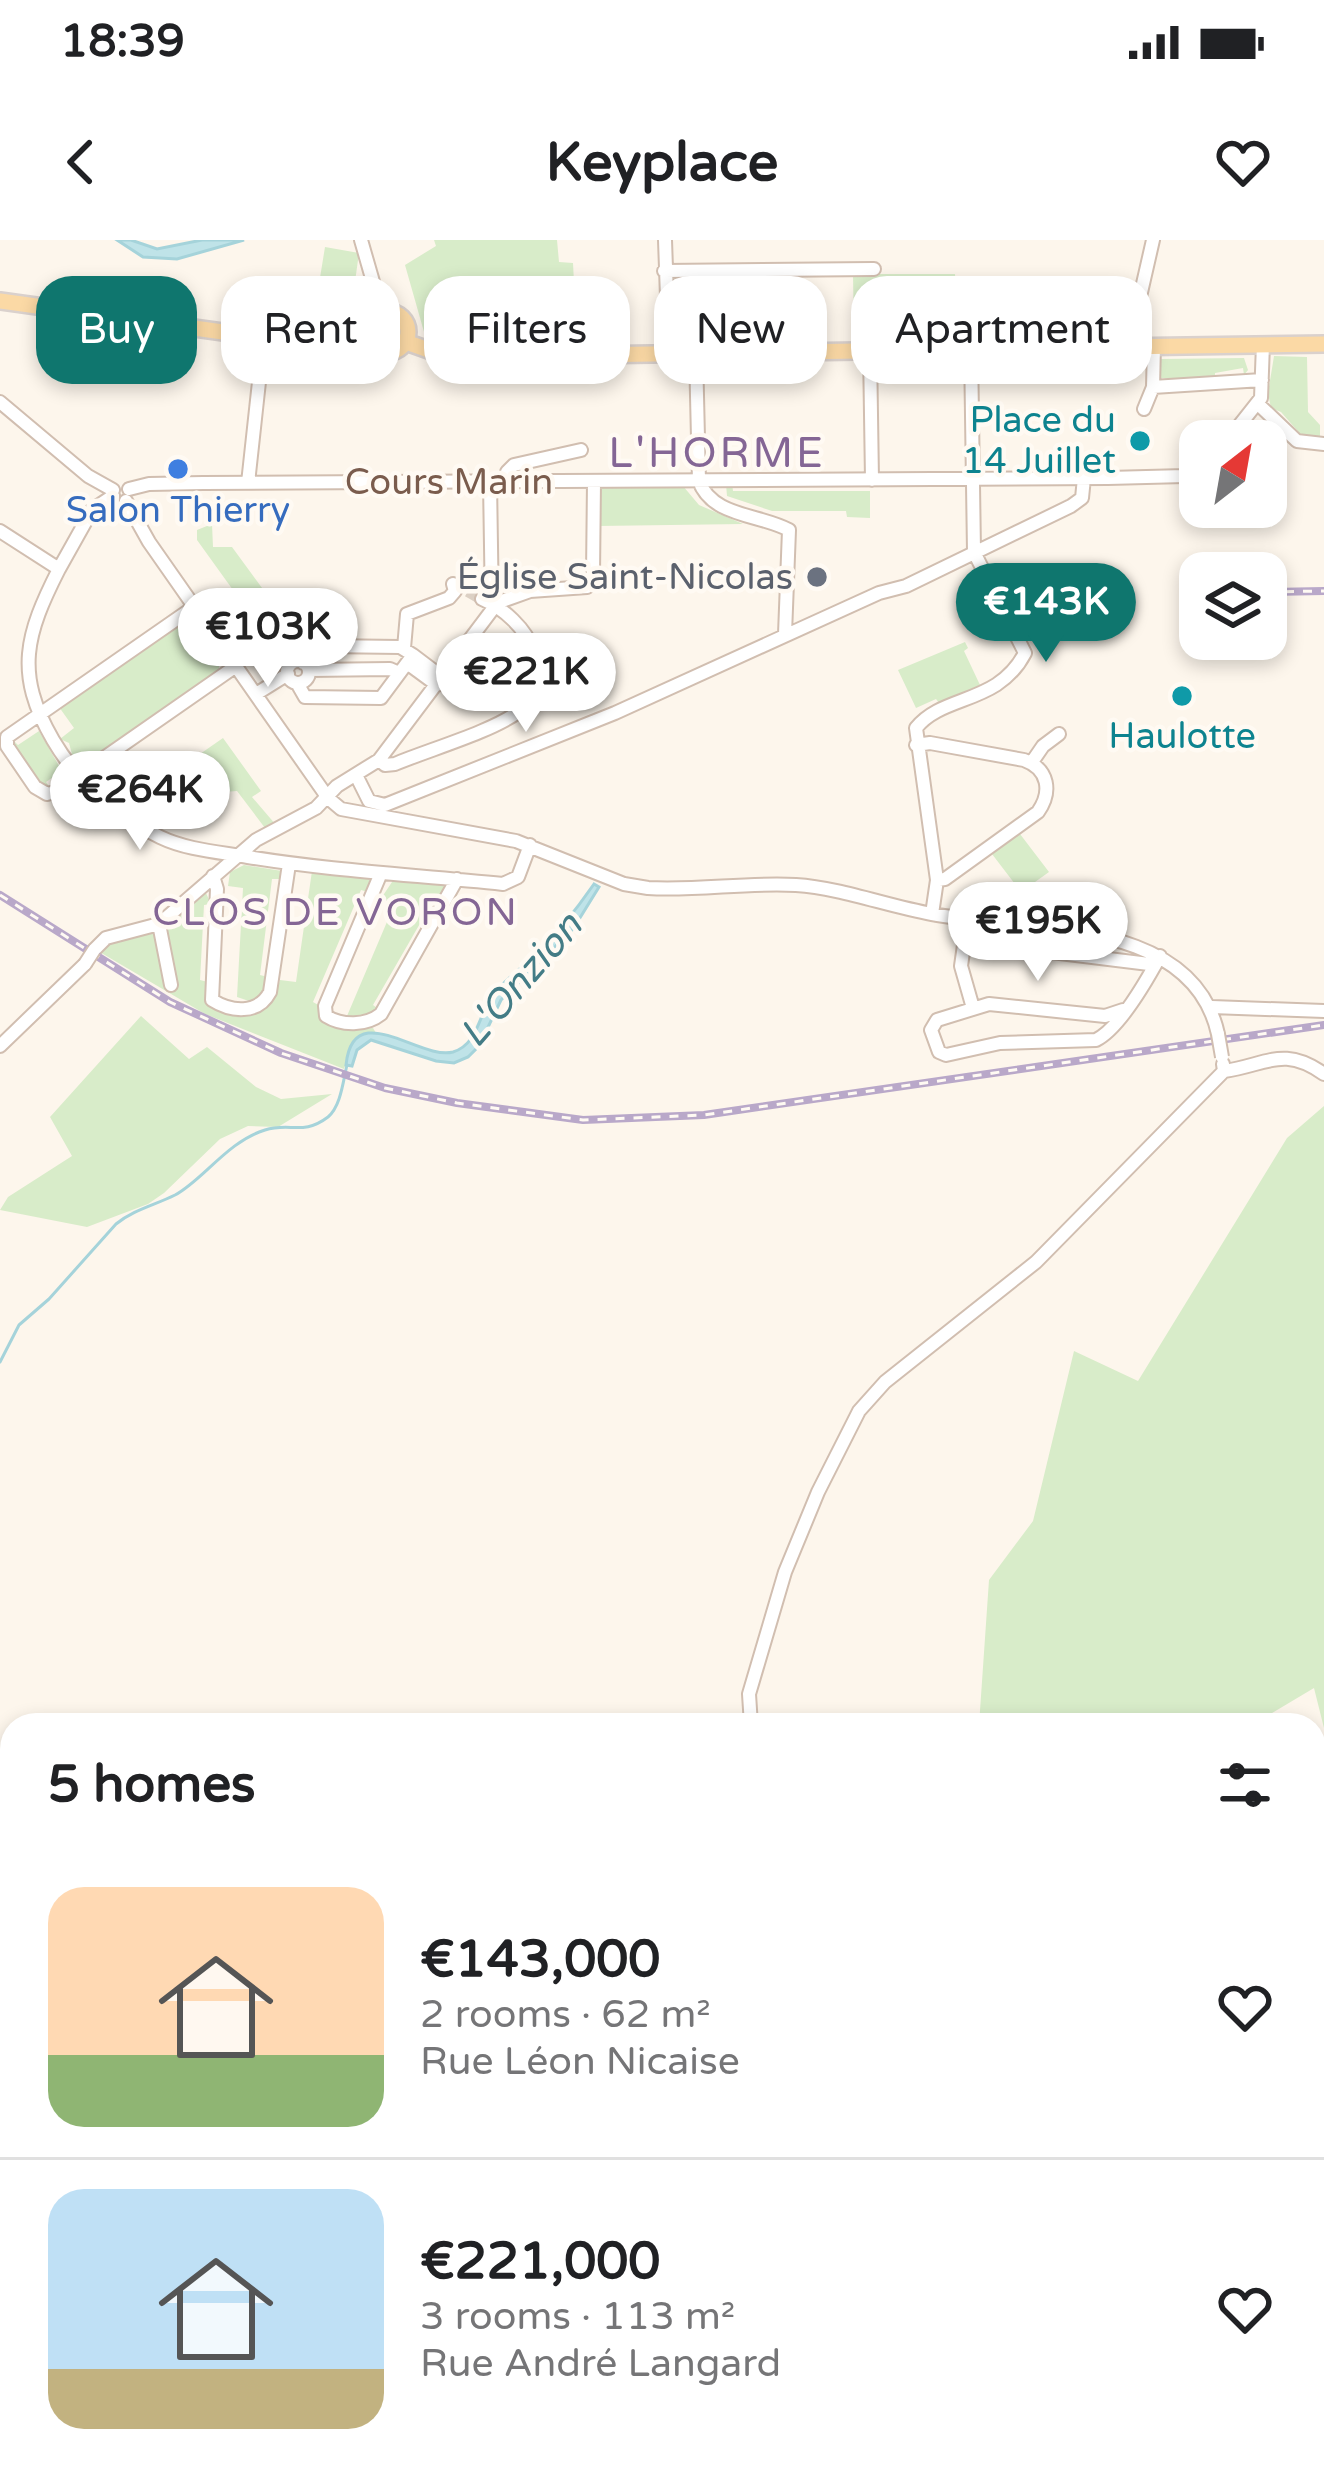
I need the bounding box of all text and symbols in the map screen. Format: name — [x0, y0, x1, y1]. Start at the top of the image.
text: 18:39 — [60, 15, 185, 69]
icon: back — [48, 129, 114, 195]
icon: heart — [1210, 129, 1276, 195]
text: Keyplace — [546, 130, 778, 195]
chip: Buy — [36, 276, 197, 384]
chip: Rent — [221, 276, 400, 384]
chip: Filters — [424, 276, 630, 384]
chip: New — [654, 276, 827, 384]
chip: Apartment — [851, 276, 1152, 384]
place label: Place du 14 Juillet — [962, 399, 1116, 483]
north arrow — [1179, 420, 1287, 528]
map controls — [1179, 420, 1287, 660]
district label: L'HORME — [608, 428, 826, 479]
marker: Place du 14 Juillet — [1127, 428, 1153, 454]
marker: Salon Thierry — [165, 456, 191, 482]
street label: Cours Marin — [345, 461, 553, 504]
place label: Salon Thierry — [66, 489, 290, 532]
button: layers — [1179, 552, 1287, 660]
place label: Église Saint-Nicolas — [457, 556, 793, 599]
pin: €143K — [962, 563, 1130, 665]
marker: Église Saint-Nicolas — [804, 564, 830, 590]
text: €143K — [983, 578, 1109, 625]
pin: €103K — [184, 588, 352, 690]
text: €103K — [205, 603, 331, 650]
pin: €221K — [442, 633, 610, 735]
text: €221K — [463, 648, 589, 695]
marker: Haulotte — [1169, 683, 1195, 709]
place label: Haulotte — [1108, 715, 1256, 758]
pin: €264K — [56, 751, 224, 853]
text: €264K — [77, 766, 203, 813]
pin: €195K — [954, 882, 1122, 984]
district label: CLOS DE VORON — [152, 889, 520, 936]
text: €195K — [975, 897, 1101, 944]
water label: L'Onzion — [450, 902, 593, 1057]
icon: filters — [1212, 1752, 1278, 1818]
text: 5 homes — [48, 1754, 256, 1816]
text: €143,000 — [420, 1929, 660, 1991]
icon: home — [144, 1935, 288, 2079]
icon: heart — [1212, 1974, 1278, 2040]
text: 2 rooms · 62 m² — [420, 1991, 711, 2038]
text: Rue Léon Nicaise — [420, 2038, 740, 2085]
text: €221,000 — [420, 2231, 660, 2293]
icon: home — [144, 2237, 288, 2381]
icon: heart — [1212, 2276, 1278, 2342]
text: 3 rooms · 113 m² — [420, 2293, 735, 2340]
text: Rue André Langard — [420, 2340, 781, 2387]

